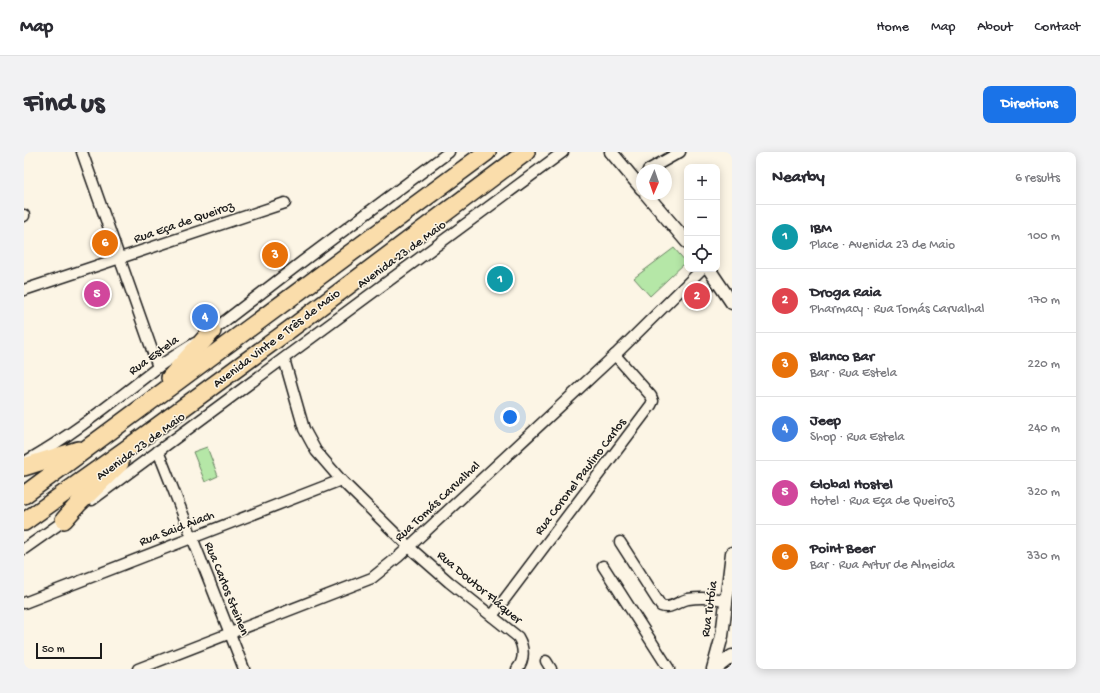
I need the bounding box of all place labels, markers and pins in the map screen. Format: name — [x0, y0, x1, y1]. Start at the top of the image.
pin: 6 — [92, 228, 118, 258]
pin: 3 — [262, 240, 288, 270]
pin: 1 — [487, 264, 513, 294]
pin: 5 — [84, 279, 110, 309]
pin: 2 — [684, 281, 710, 311]
pin: 4 — [192, 302, 218, 332]

